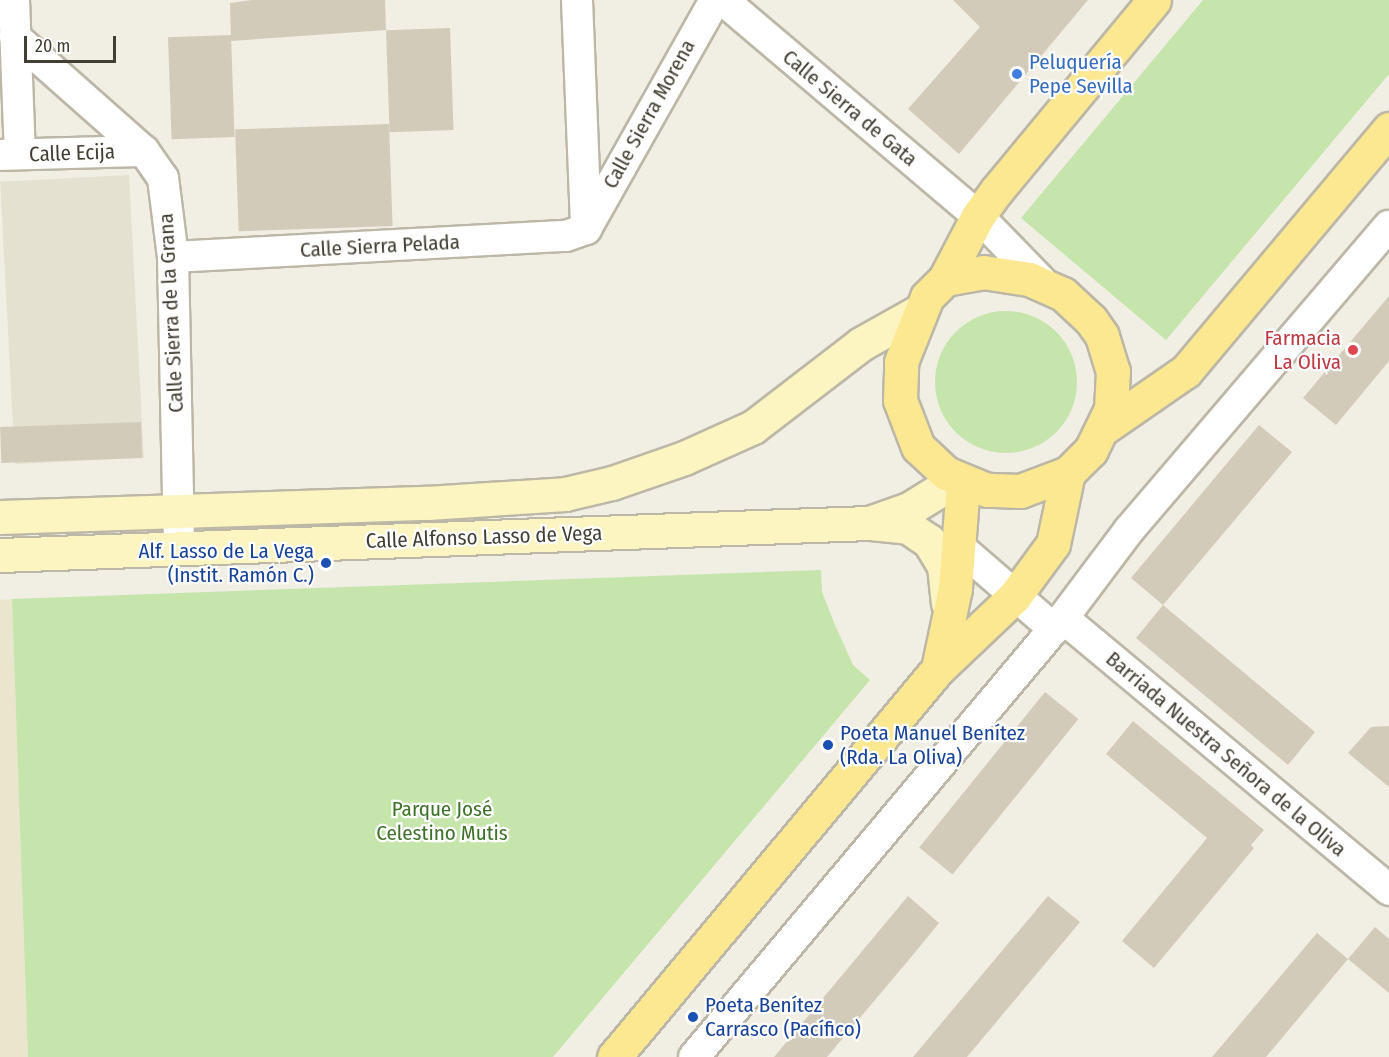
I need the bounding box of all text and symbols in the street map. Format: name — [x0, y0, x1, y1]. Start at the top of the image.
scale bar — [27, 24, 118, 62]
text: 20 m — [35, 35, 70, 57]
street label: Calle Sierra Morena — [598, 35, 700, 193]
street label: Calle Sierra de Gata — [778, 44, 922, 172]
place label: Peluquería Pepe Sevilla — [1029, 49, 1133, 99]
marker: Peluquería Pepe Sevilla — [1010, 67, 1024, 81]
street label: Calle Ecija — [29, 139, 115, 167]
street label: Calle Sierra de la Grana — [153, 213, 189, 413]
street label: Calle Sierra Pelada — [299, 229, 461, 263]
place label: Farmacia La Oliva — [1264, 325, 1341, 375]
marker: Farmacia La Oliva — [1346, 343, 1360, 357]
street label: Calle Alfonso Lasso de Vega — [365, 520, 603, 554]
place label: Alf. Lasso de La Vega (Instit. Ramón C.) — [138, 538, 314, 588]
marker: Alf. Lasso de La Vega (Instit. Ramón C.) — [319, 556, 333, 570]
street label: Barriada Nuestra Señora de la Oliva — [1101, 646, 1351, 862]
place label: Poeta Manuel Benítez (Rda. La Oliva) — [840, 720, 1025, 770]
marker: Poeta Manuel Benítez (Rda. La Oliva) — [821, 738, 835, 752]
park label: Parque José Celestino Mutis — [376, 796, 508, 846]
place label: Poeta Benítez Carrasco (Pacífico) — [705, 992, 861, 1042]
marker: Poeta Benítez Carrasco (Pacífico) — [686, 1010, 700, 1024]

